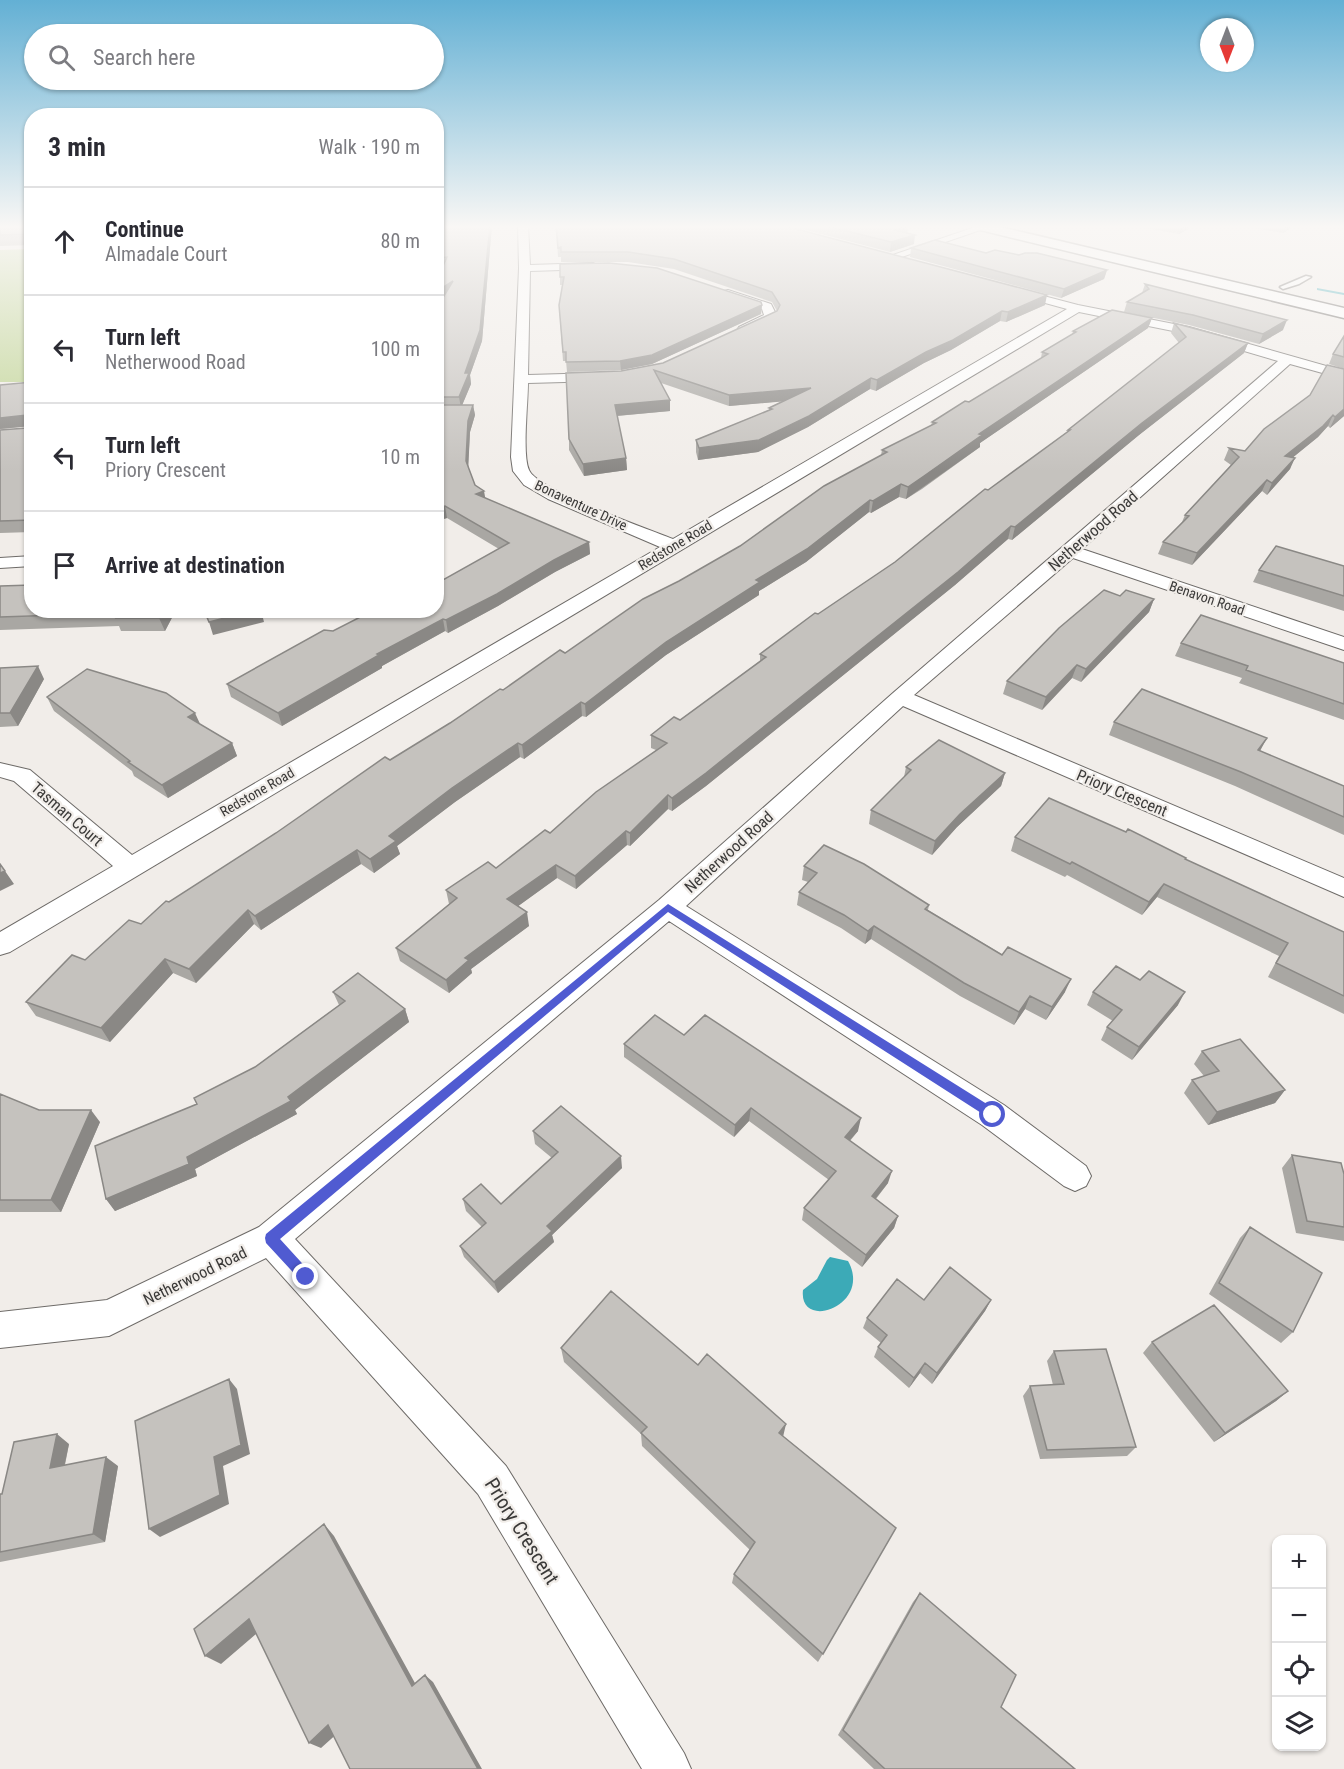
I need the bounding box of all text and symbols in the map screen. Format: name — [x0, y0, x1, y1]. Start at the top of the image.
north arrow — [1200, 18, 1254, 72]
search box — [24, 24, 444, 90]
icon: search — [45, 41, 78, 74]
text: Search here — [93, 45, 195, 70]
text: 3 min — [48, 132, 106, 162]
text: Walk · 190 m — [319, 135, 420, 159]
text: Continue — [105, 217, 184, 242]
icon: ahead — [48, 225, 81, 258]
text: 80 m — [381, 229, 420, 253]
text: Almadale Court — [105, 242, 227, 266]
text: Turn left — [105, 325, 180, 350]
icon: left — [48, 333, 81, 366]
text: 100 m — [371, 337, 420, 361]
text: Netherwood Road — [105, 350, 246, 374]
text: Turn left — [105, 433, 180, 458]
icon: left — [48, 441, 81, 474]
text: 10 m — [381, 445, 420, 469]
text: Priory Crescent — [105, 458, 226, 482]
street label: Bonaventure Drive — [532, 477, 630, 534]
street label: Netherwood Road — [1044, 487, 1142, 575]
street label: Redstone Road — [635, 517, 715, 573]
icon: arrive — [48, 549, 81, 582]
text: Arrive at destination — [105, 553, 285, 578]
street label: Benavon Road — [1167, 578, 1247, 618]
street label: Redstone Road — [217, 764, 297, 820]
street label: Priory Crescent — [1074, 765, 1170, 821]
street label: Tasman Court — [27, 778, 107, 850]
street label: Netherwood Road — [681, 807, 777, 897]
route start — [979, 1101, 1005, 1127]
street label: Netherwood Road — [140, 1243, 250, 1309]
route end — [292, 1263, 318, 1289]
street label: Priory Crescent — [480, 1473, 564, 1589]
map controls — [1272, 1535, 1326, 1751]
button: + — [1272, 1535, 1326, 1589]
button: − — [1272, 1589, 1326, 1643]
button: locate — [1272, 1643, 1326, 1697]
button: layers — [1272, 1697, 1326, 1751]

